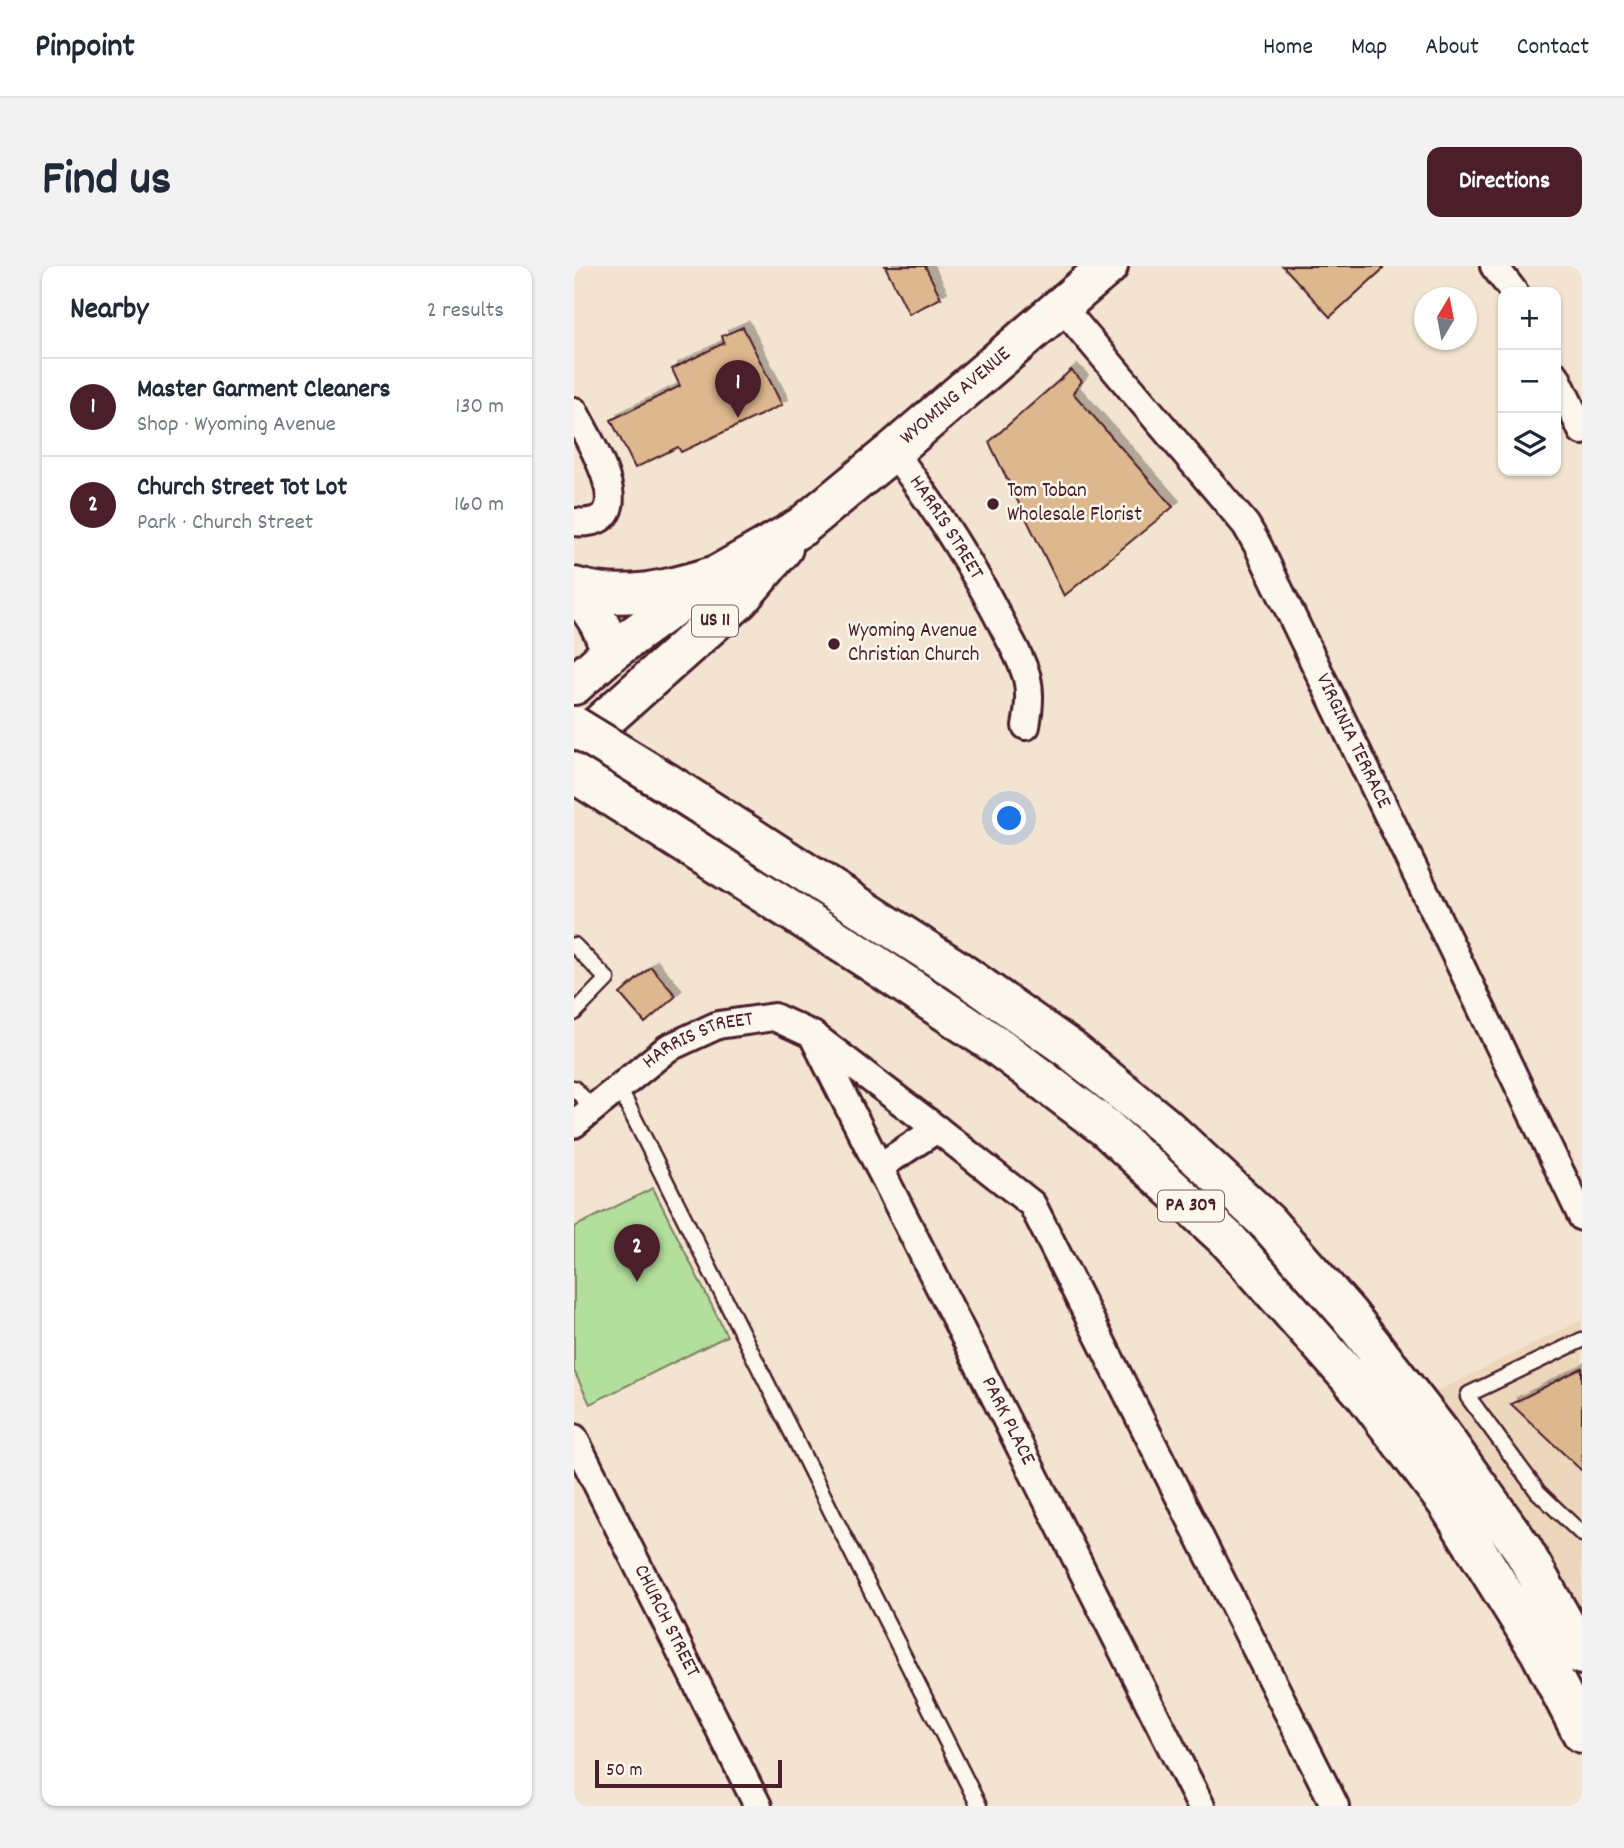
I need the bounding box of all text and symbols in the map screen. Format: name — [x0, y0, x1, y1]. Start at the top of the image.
text: Pinpoint — [35, 25, 135, 72]
text: Home — [1263, 31, 1313, 65]
text: Map — [1351, 31, 1387, 65]
text: About — [1425, 31, 1479, 65]
text: Contact — [1517, 31, 1589, 65]
text: Find us — [42, 147, 171, 217]
button: Directions — [1427, 147, 1582, 217]
north arrow — [1414, 287, 1477, 350]
map controls — [1498, 287, 1561, 476]
button: + — [1498, 287, 1561, 350]
text: Nearby — [70, 290, 148, 333]
text: 2 results — [427, 295, 504, 328]
street label: WYOMING AVENUE — [894, 340, 1018, 453]
button: − — [1498, 350, 1561, 413]
pin: 1 — [715, 360, 761, 418]
text: Master Garment Cleaners — [137, 372, 391, 409]
text: 1 — [90, 391, 96, 424]
text: 130 m — [455, 391, 504, 424]
text: Shop · Wyoming Avenue — [137, 409, 336, 442]
button: layers — [1498, 413, 1561, 476]
text: Church Street Tot Lot — [137, 470, 347, 507]
street label: HARRIS STREET — [901, 470, 990, 586]
place label: Tom Toban Wholesale Florist — [1007, 477, 1142, 531]
text: 2 — [88, 489, 98, 522]
text: 160 m — [454, 489, 504, 522]
marker: Tom Toban Wholesale Florist — [985, 496, 1001, 512]
text: Park · Church Street — [137, 507, 313, 540]
road number: US 11 — [692, 606, 738, 636]
place label: Wyoming Avenue Christian Church — [848, 617, 979, 671]
marker: Wyoming Avenue Christian Church — [826, 636, 842, 652]
street label: VIRGINIA TERRACE — [1307, 669, 1398, 815]
your location — [992, 801, 1026, 835]
street label: HARRIS STREET — [637, 1005, 756, 1077]
road number: PA 309 — [1158, 1190, 1224, 1222]
pin: 2 — [614, 1224, 660, 1282]
street label: PARK PLACE — [972, 1372, 1042, 1471]
street label: CHURCH STREET — [625, 1560, 707, 1684]
scale bar — [595, 1757, 782, 1789]
text: 50 m — [606, 1758, 643, 1785]

